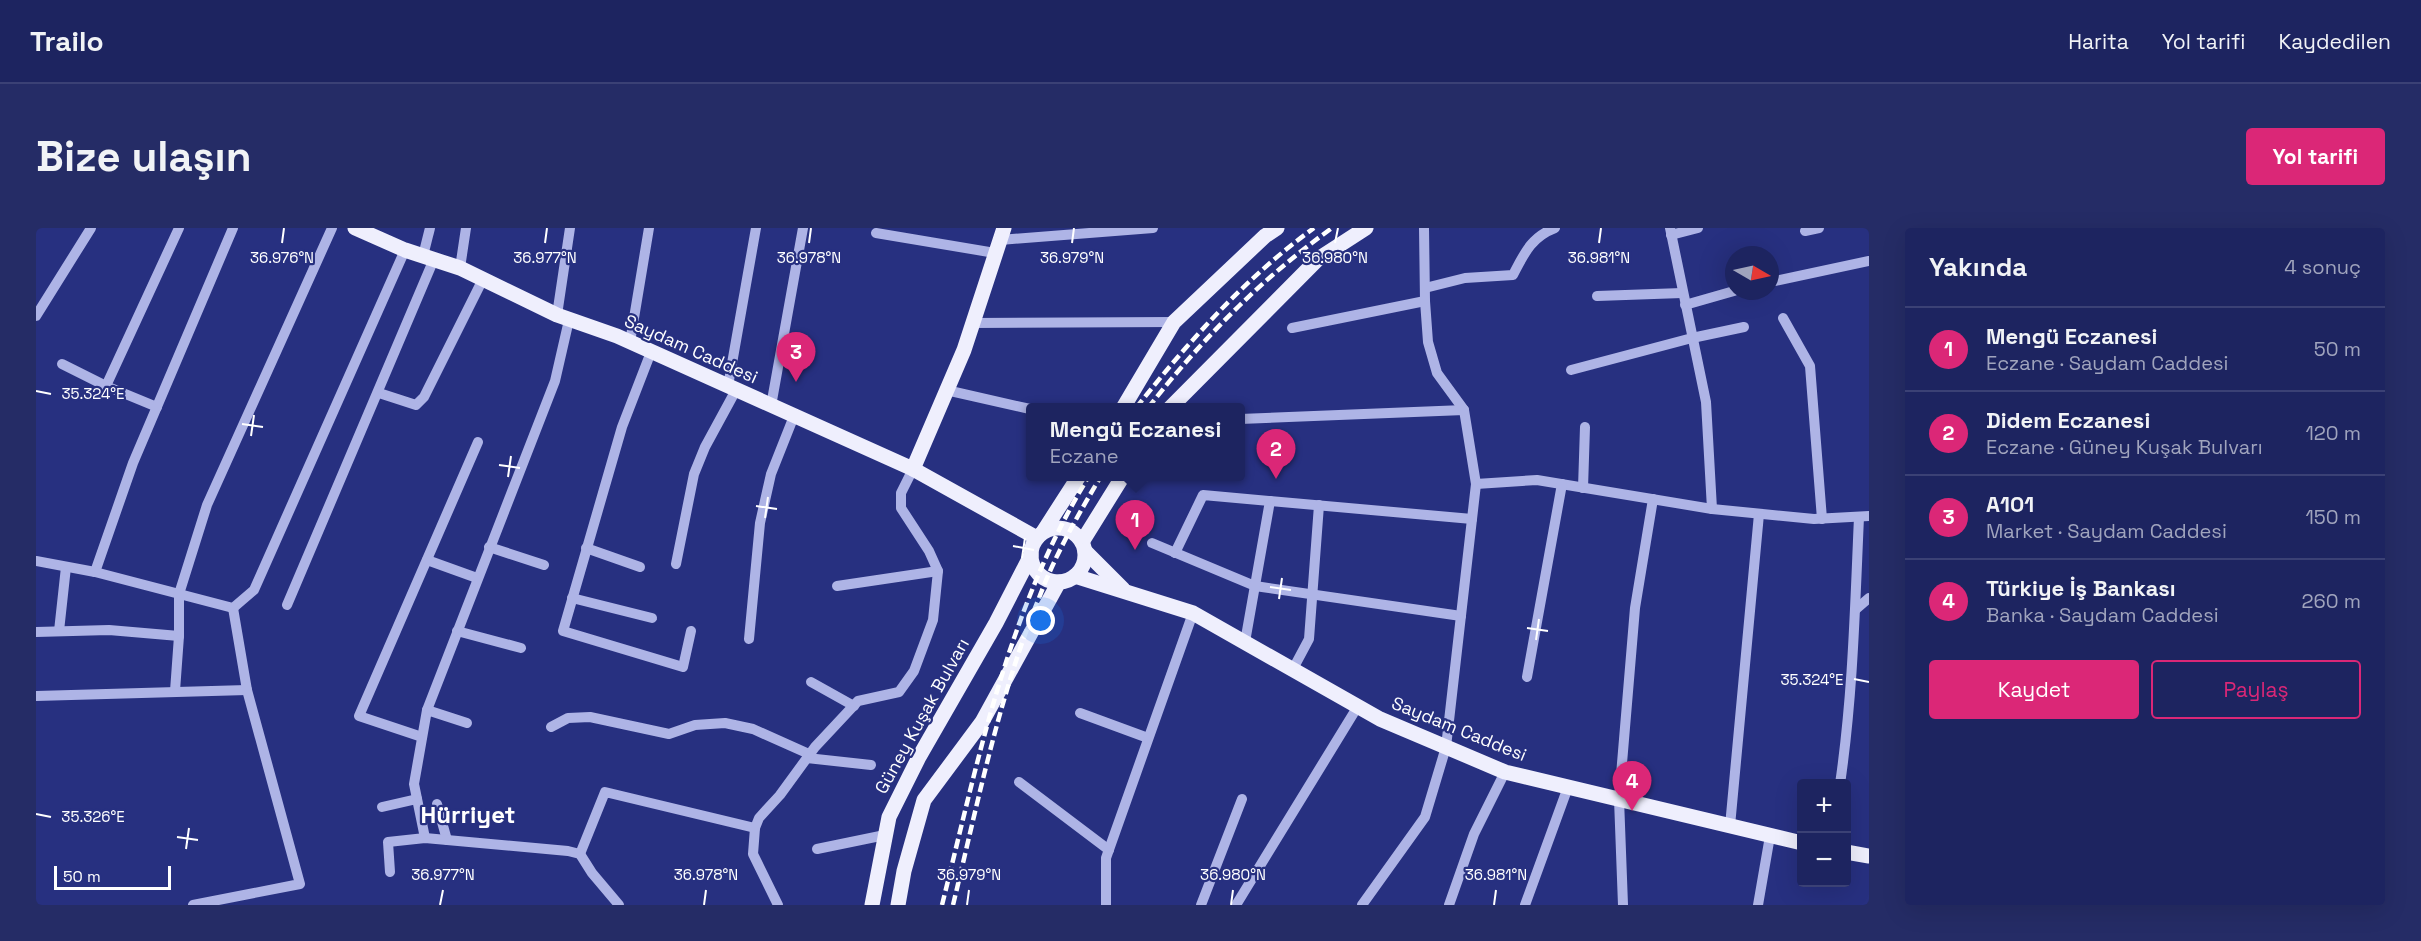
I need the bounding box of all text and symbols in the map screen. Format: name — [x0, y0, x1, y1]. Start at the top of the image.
text: Trailo — [30, 23, 104, 59]
text: Harita — [2068, 28, 2129, 55]
text: Yol tarifi — [2162, 28, 2245, 55]
text: Kaydedilen — [2278, 28, 2391, 55]
button: Yol tarifi — [2246, 128, 2385, 185]
text: Bize ulaşın — [36, 130, 252, 183]
north arrow — [1725, 246, 1779, 300]
text: 36.976°N — [250, 248, 314, 267]
text: 36.977°N — [513, 248, 577, 267]
text: 36.978°N — [777, 248, 841, 267]
text: 36.979°N — [1040, 248, 1104, 267]
text: 36.980°N — [1302, 248, 1368, 267]
text: 36.981°N — [1568, 248, 1630, 267]
text: Yakında — [1929, 250, 2027, 284]
text: 4 sonuç — [2284, 254, 2361, 280]
street label: Saydam Caddesi — [621, 309, 761, 388]
text: Mengü Eczanesi — [1986, 322, 2157, 350]
pin: 3 — [776, 332, 816, 382]
text: 1 — [1944, 336, 1953, 362]
text: 50 m — [2314, 336, 2361, 362]
text: Eczane · Saydam Caddesi — [1986, 350, 2228, 376]
text: 35.324°E — [61, 384, 125, 403]
popup — [1026, 403, 1245, 481]
text: Didem Eczanesi — [1986, 406, 2150, 434]
text: Mengü Eczanesi — [1050, 415, 1221, 443]
text: 2 — [1943, 420, 1954, 446]
text: 120 m — [2305, 420, 2361, 446]
pin: 2 — [1256, 430, 1296, 479]
text: Eczane · Güney Kuşak Bulvarı — [1986, 434, 2263, 460]
text: Eczane — [1050, 443, 1119, 469]
text: A101 — [1986, 490, 2034, 518]
pin: 1 — [1116, 500, 1154, 550]
text: 3 — [1942, 504, 1955, 530]
text: 150 m — [2306, 504, 2361, 530]
text: Market · Saydam Caddesi — [1986, 518, 2227, 544]
text: Türkiye İş Bankası — [1986, 574, 2176, 602]
text: 4 — [1942, 588, 1955, 614]
text: 260 m — [2302, 588, 2361, 614]
text: Banka · Saydam Caddesi — [1986, 602, 2219, 628]
your location — [1026, 606, 1055, 635]
street label: Güney Kuşak Bulvarı — [869, 634, 974, 798]
button: Kaydet — [1929, 660, 2139, 719]
button: Paylaş — [2151, 660, 2361, 719]
text: 35.324°E — [1780, 670, 1844, 689]
street label: Saydam Caddesi — [1388, 691, 1530, 766]
pin: 4 — [1612, 762, 1652, 811]
map controls — [1797, 779, 1851, 887]
button: + — [1797, 779, 1851, 833]
district label: Hürriyet — [420, 799, 516, 830]
text: 35.326°E — [61, 807, 125, 826]
button: − — [1797, 833, 1851, 887]
scale bar — [54, 863, 171, 890]
text: 36.977°N — [411, 865, 475, 884]
text: 36.978°N — [674, 865, 738, 884]
text: 36.979°N — [937, 865, 1001, 884]
text: 36.980°N — [1200, 865, 1266, 884]
text: 36.981°N — [1465, 865, 1527, 884]
text: 50 m — [63, 866, 101, 887]

